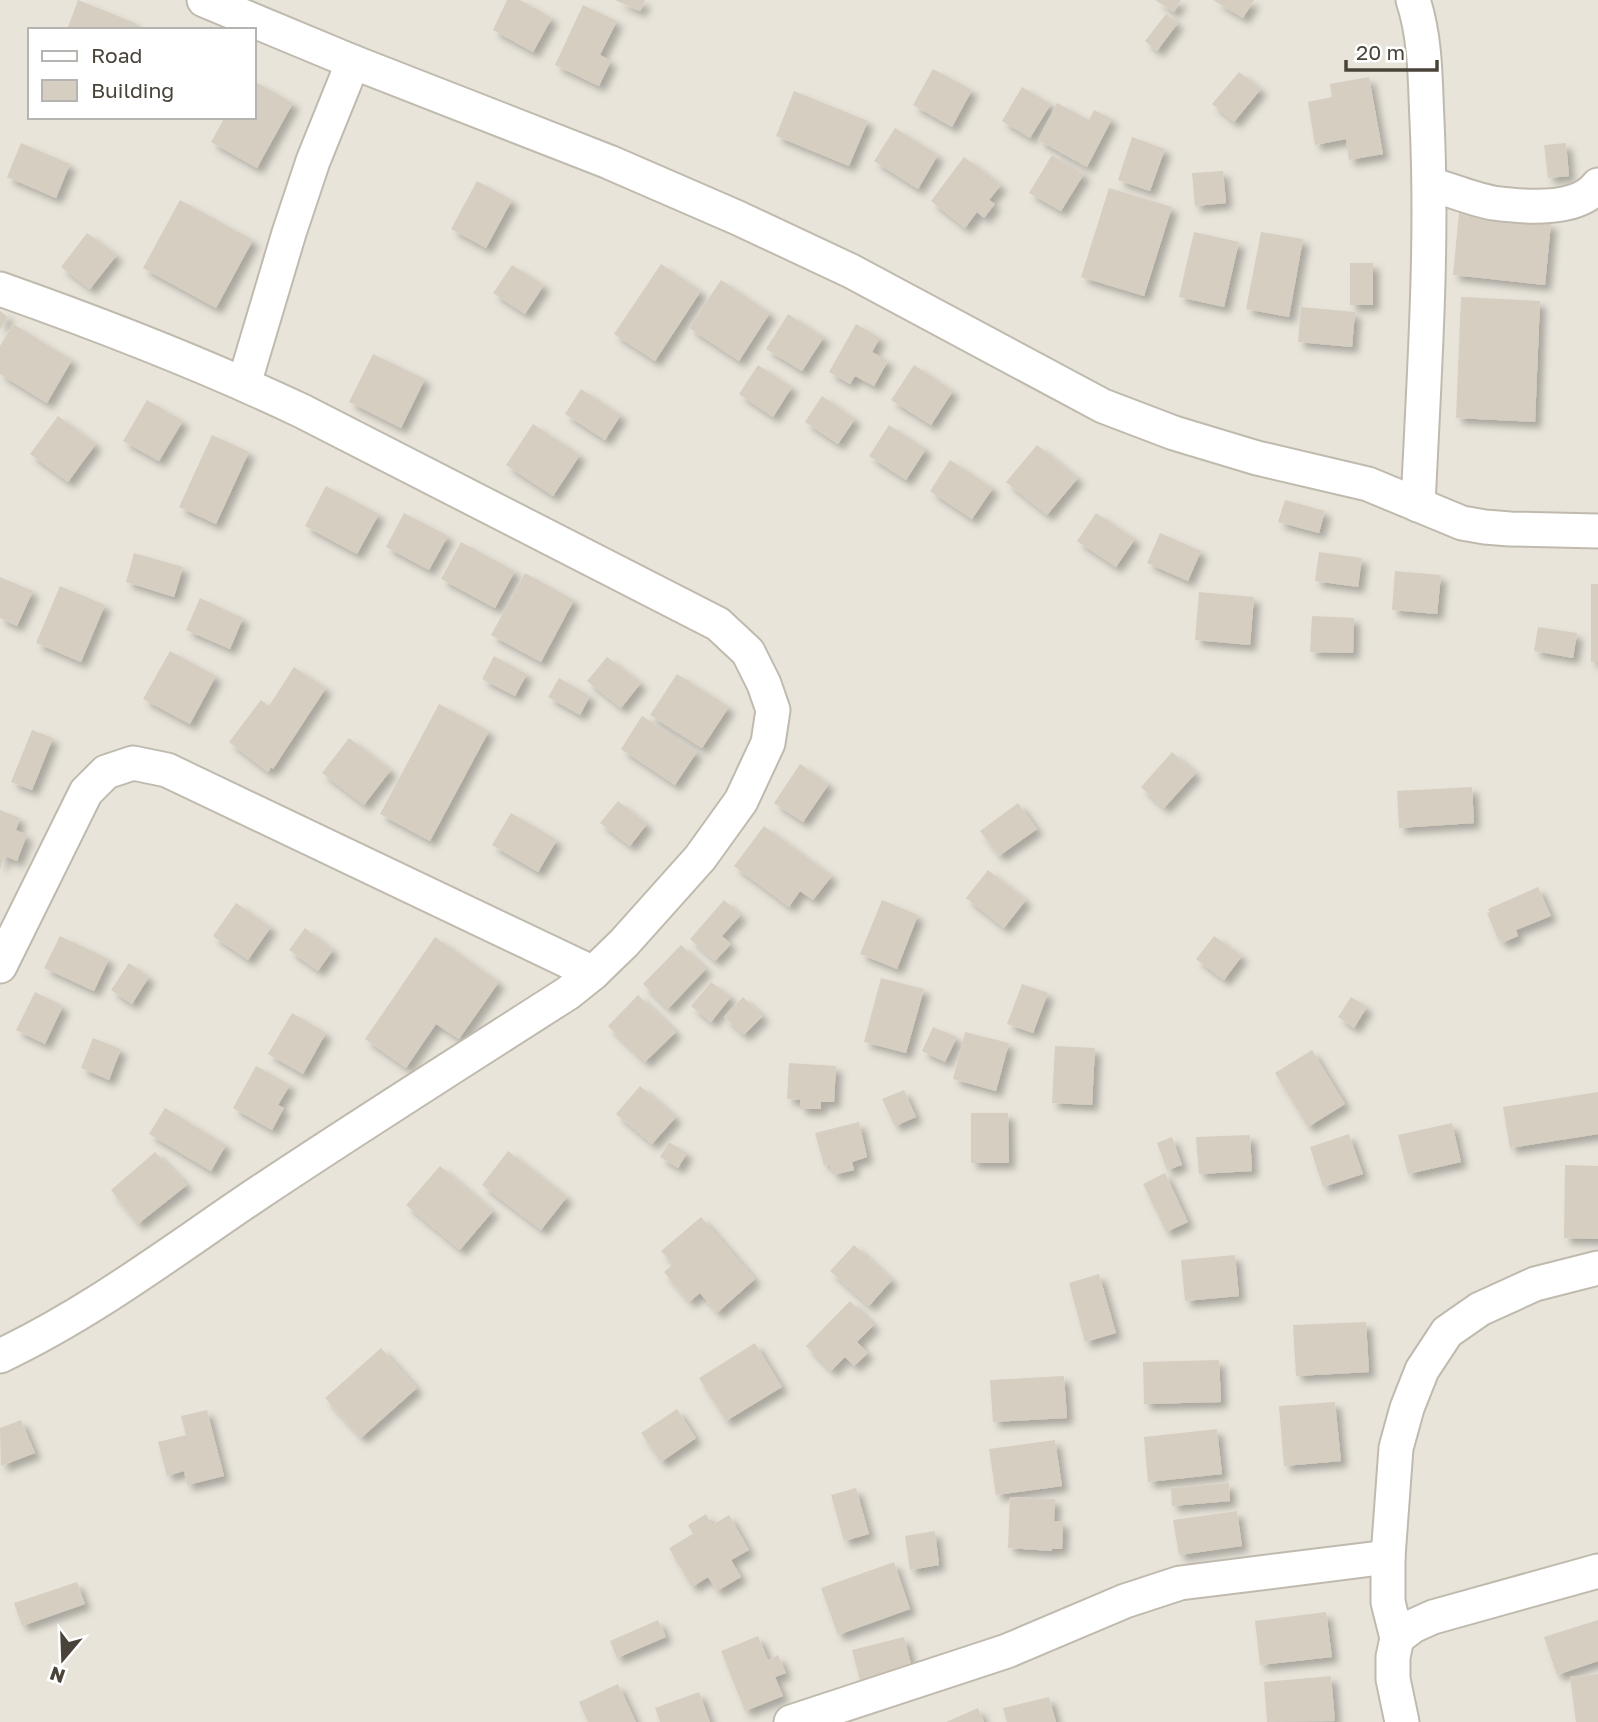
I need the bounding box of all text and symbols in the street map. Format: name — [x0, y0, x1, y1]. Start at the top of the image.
legend — [28, 28, 256, 119]
scale bar — [1346, 28, 1437, 72]
text: 20 m — [1356, 39, 1405, 65]
text: Road — [91, 42, 142, 68]
text: Building — [91, 77, 174, 103]
north arrow — [28, 1624, 98, 1694]
text: N — [47, 1662, 68, 1689]

